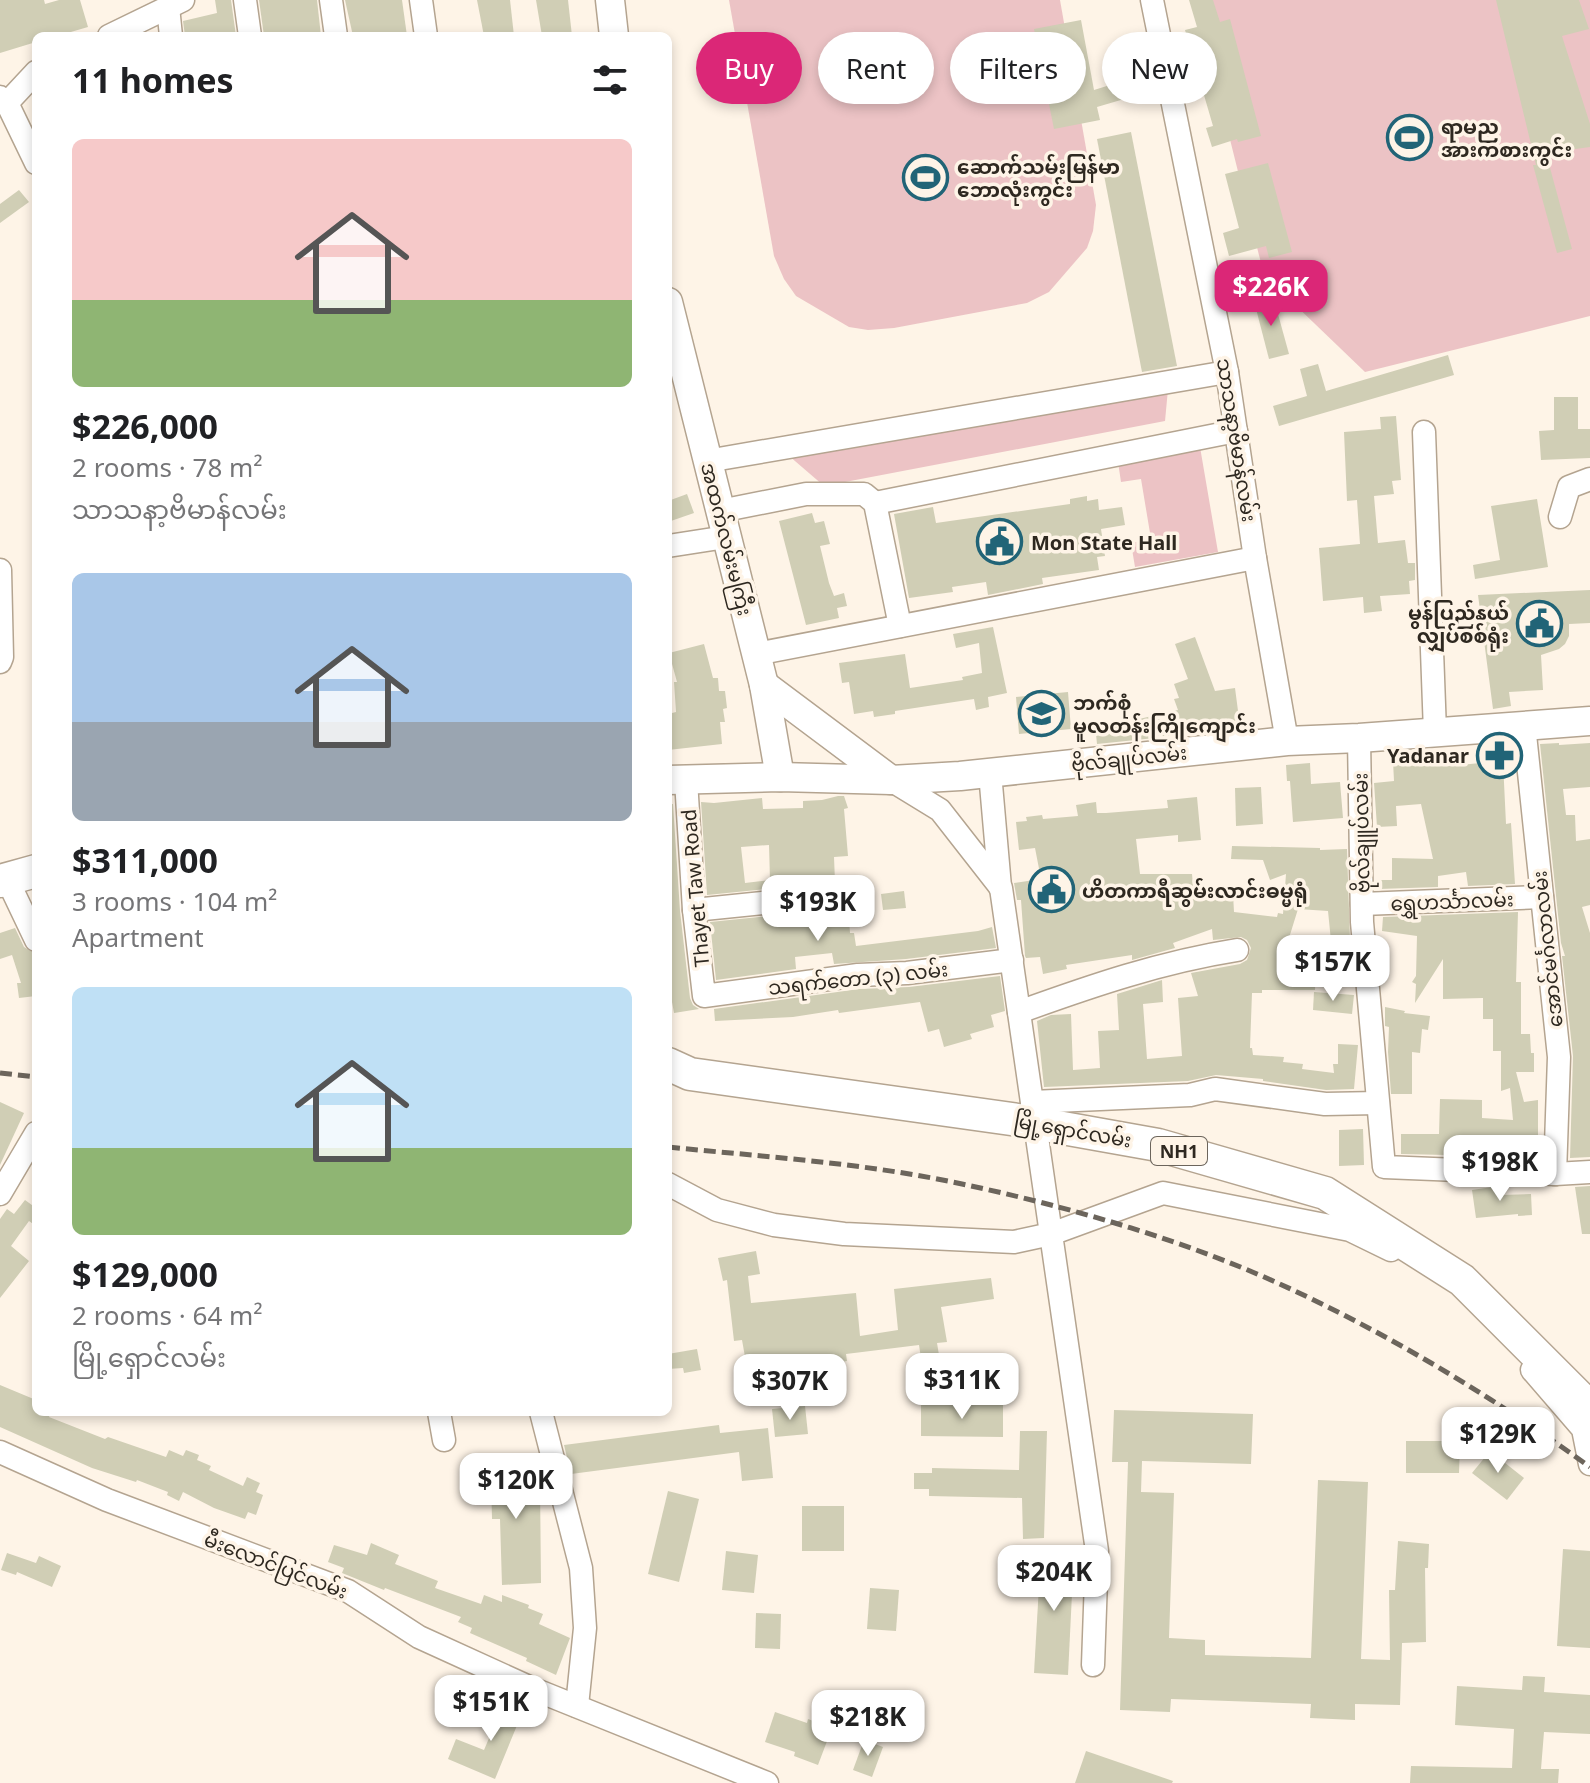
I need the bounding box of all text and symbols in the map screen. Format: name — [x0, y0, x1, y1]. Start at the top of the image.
chip: Buy — [696, 32, 802, 104]
chip: Rent — [818, 32, 934, 104]
chip: Filters — [950, 32, 1086, 104]
chip: New — [1102, 32, 1217, 104]
text: 11 homes — [72, 57, 234, 103]
icon: filters — [588, 58, 632, 102]
place label: ရာမည အားကစားကွင်း — [1441, 113, 1572, 166]
sports icon: ရာမည အားကစားကွင်း — [1386, 114, 1434, 162]
sports icon: ဆောက်သမ်းမြန်မာ ဘောလုံးကွင်း — [902, 153, 950, 201]
place label: ဆောက်သမ်းမြန်မာ ဘောလုံးကွင်း — [957, 153, 1120, 206]
icon: home — [280, 191, 424, 335]
pin: $226K — [1215, 260, 1327, 328]
text: $226K — [1233, 268, 1309, 304]
street label: သာသနာ့ဗိမာန်လမ်း — [1208, 356, 1263, 524]
text: $226,000 — [72, 403, 218, 449]
text: 2 rooms · 78 m² — [72, 449, 262, 485]
street label: အထက်လမ်းမကြီး — [692, 460, 759, 619]
text: သာသနာ့ဗိမာန်လမ်း — [72, 491, 287, 527]
public building icon: Mon State Hall — [976, 518, 1024, 566]
place label: Mon State Hall — [1031, 529, 1177, 556]
place label: မွန်ပြည်နယ် လျှပ်စစ်ရုံး — [1408, 599, 1509, 652]
public building icon: မွန်ပြည်နယ် လျှပ်စစ်ရုံး — [1516, 599, 1564, 647]
icon: home — [280, 625, 424, 769]
school or university icon: ဘက်စုံ မူလတန်းကြိုကျောင်း — [1018, 689, 1066, 737]
place label: ဘက်စုံ မူလတန်းကြိုကျောင်း — [1073, 689, 1256, 743]
pharmacy icon: Yadanar — [1476, 731, 1524, 779]
street label: ဗိုလ်ချုပ်လမ်း — [1070, 738, 1189, 781]
place label: Yadanar — [1387, 742, 1469, 769]
street label: ဗိုလ်ချူပ်လမ်း — [1346, 773, 1380, 893]
street label: Thayet Taw Road — [675, 808, 715, 968]
text: $311,000 — [72, 837, 218, 883]
public building icon: ဟိတကာရီဆွမ်းလာင်းဓမ္မရုံ — [1027, 866, 1075, 914]
street label: အောင်မင်္ဂလာလမ်း — [1525, 869, 1569, 1029]
pin: $193K — [762, 875, 874, 943]
place label: ဟိတကာရီဆွမ်းလာင်းဓမ္မရုံ — [1082, 877, 1308, 907]
text: 3 rooms · 104 m² — [72, 883, 277, 919]
text: $193K — [780, 883, 856, 919]
street label: ရွှေဟင်္သာလမ်း — [1390, 885, 1514, 920]
text: Apartment — [72, 919, 204, 955]
pin: $157K — [1277, 935, 1389, 1003]
text: $157K — [1295, 943, 1371, 979]
street label: သရက်တော (၃) လမ်း — [767, 955, 949, 1004]
icon: home — [280, 1039, 424, 1183]
street label: မြို့ရှောင်လမ်း — [1012, 1106, 1134, 1158]
pin: $198K — [1444, 1135, 1556, 1203]
road number: NH1 — [1151, 1137, 1207, 1165]
text: $198K — [1462, 1143, 1538, 1179]
text: $129,000 — [72, 1251, 218, 1297]
text: 2 rooms · 64 m² — [72, 1297, 262, 1333]
text: မြို့ရှောင်လမ်း — [72, 1339, 226, 1375]
pin: $311K — [906, 1353, 1018, 1421]
pin: $307K — [734, 1354, 846, 1422]
text: $311K — [924, 1361, 1000, 1397]
text: $307K — [752, 1362, 828, 1398]
pin: $129K — [1442, 1407, 1554, 1475]
text: $129K — [1460, 1415, 1536, 1451]
pin: $120K — [460, 1453, 572, 1521]
text: $120K — [478, 1461, 554, 1497]
street label: မီးလောင်ပြင်လမ်း — [199, 1525, 352, 1608]
pin: $204K — [998, 1545, 1110, 1613]
text: $204K — [1016, 1553, 1092, 1589]
pin: $151K — [435, 1675, 547, 1743]
text: $151K — [453, 1683, 529, 1719]
pin: $218K — [812, 1690, 924, 1758]
text: $218K — [830, 1698, 906, 1734]

